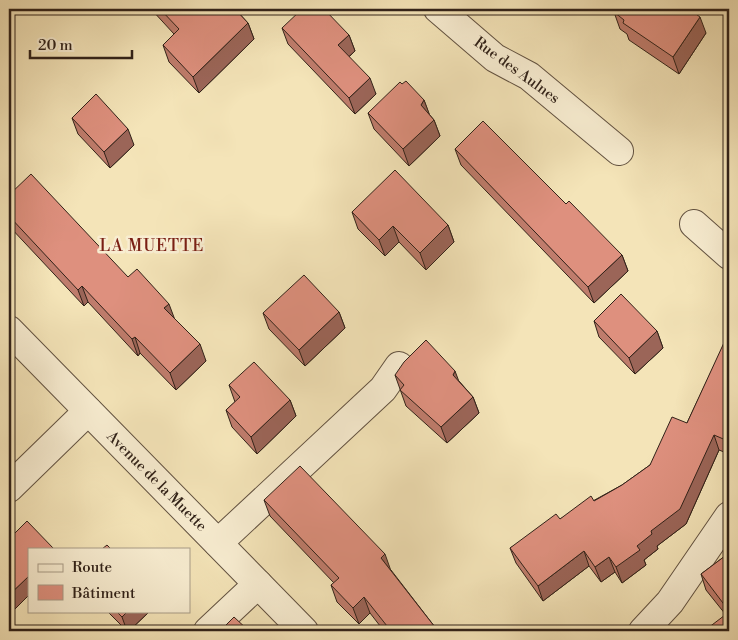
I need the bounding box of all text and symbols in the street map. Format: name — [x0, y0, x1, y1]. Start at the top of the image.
scale bar — [30, 28, 132, 60]
street label: Rue des Aulnes — [470, 33, 563, 108]
text: 20 m — [38, 36, 73, 55]
district label: LA MUETTE — [100, 236, 204, 256]
street label: Avenue de la Muette — [102, 426, 211, 536]
legend — [28, 548, 190, 612]
text: Route — [72, 558, 112, 577]
text: Bâtiment — [71, 584, 136, 603]

